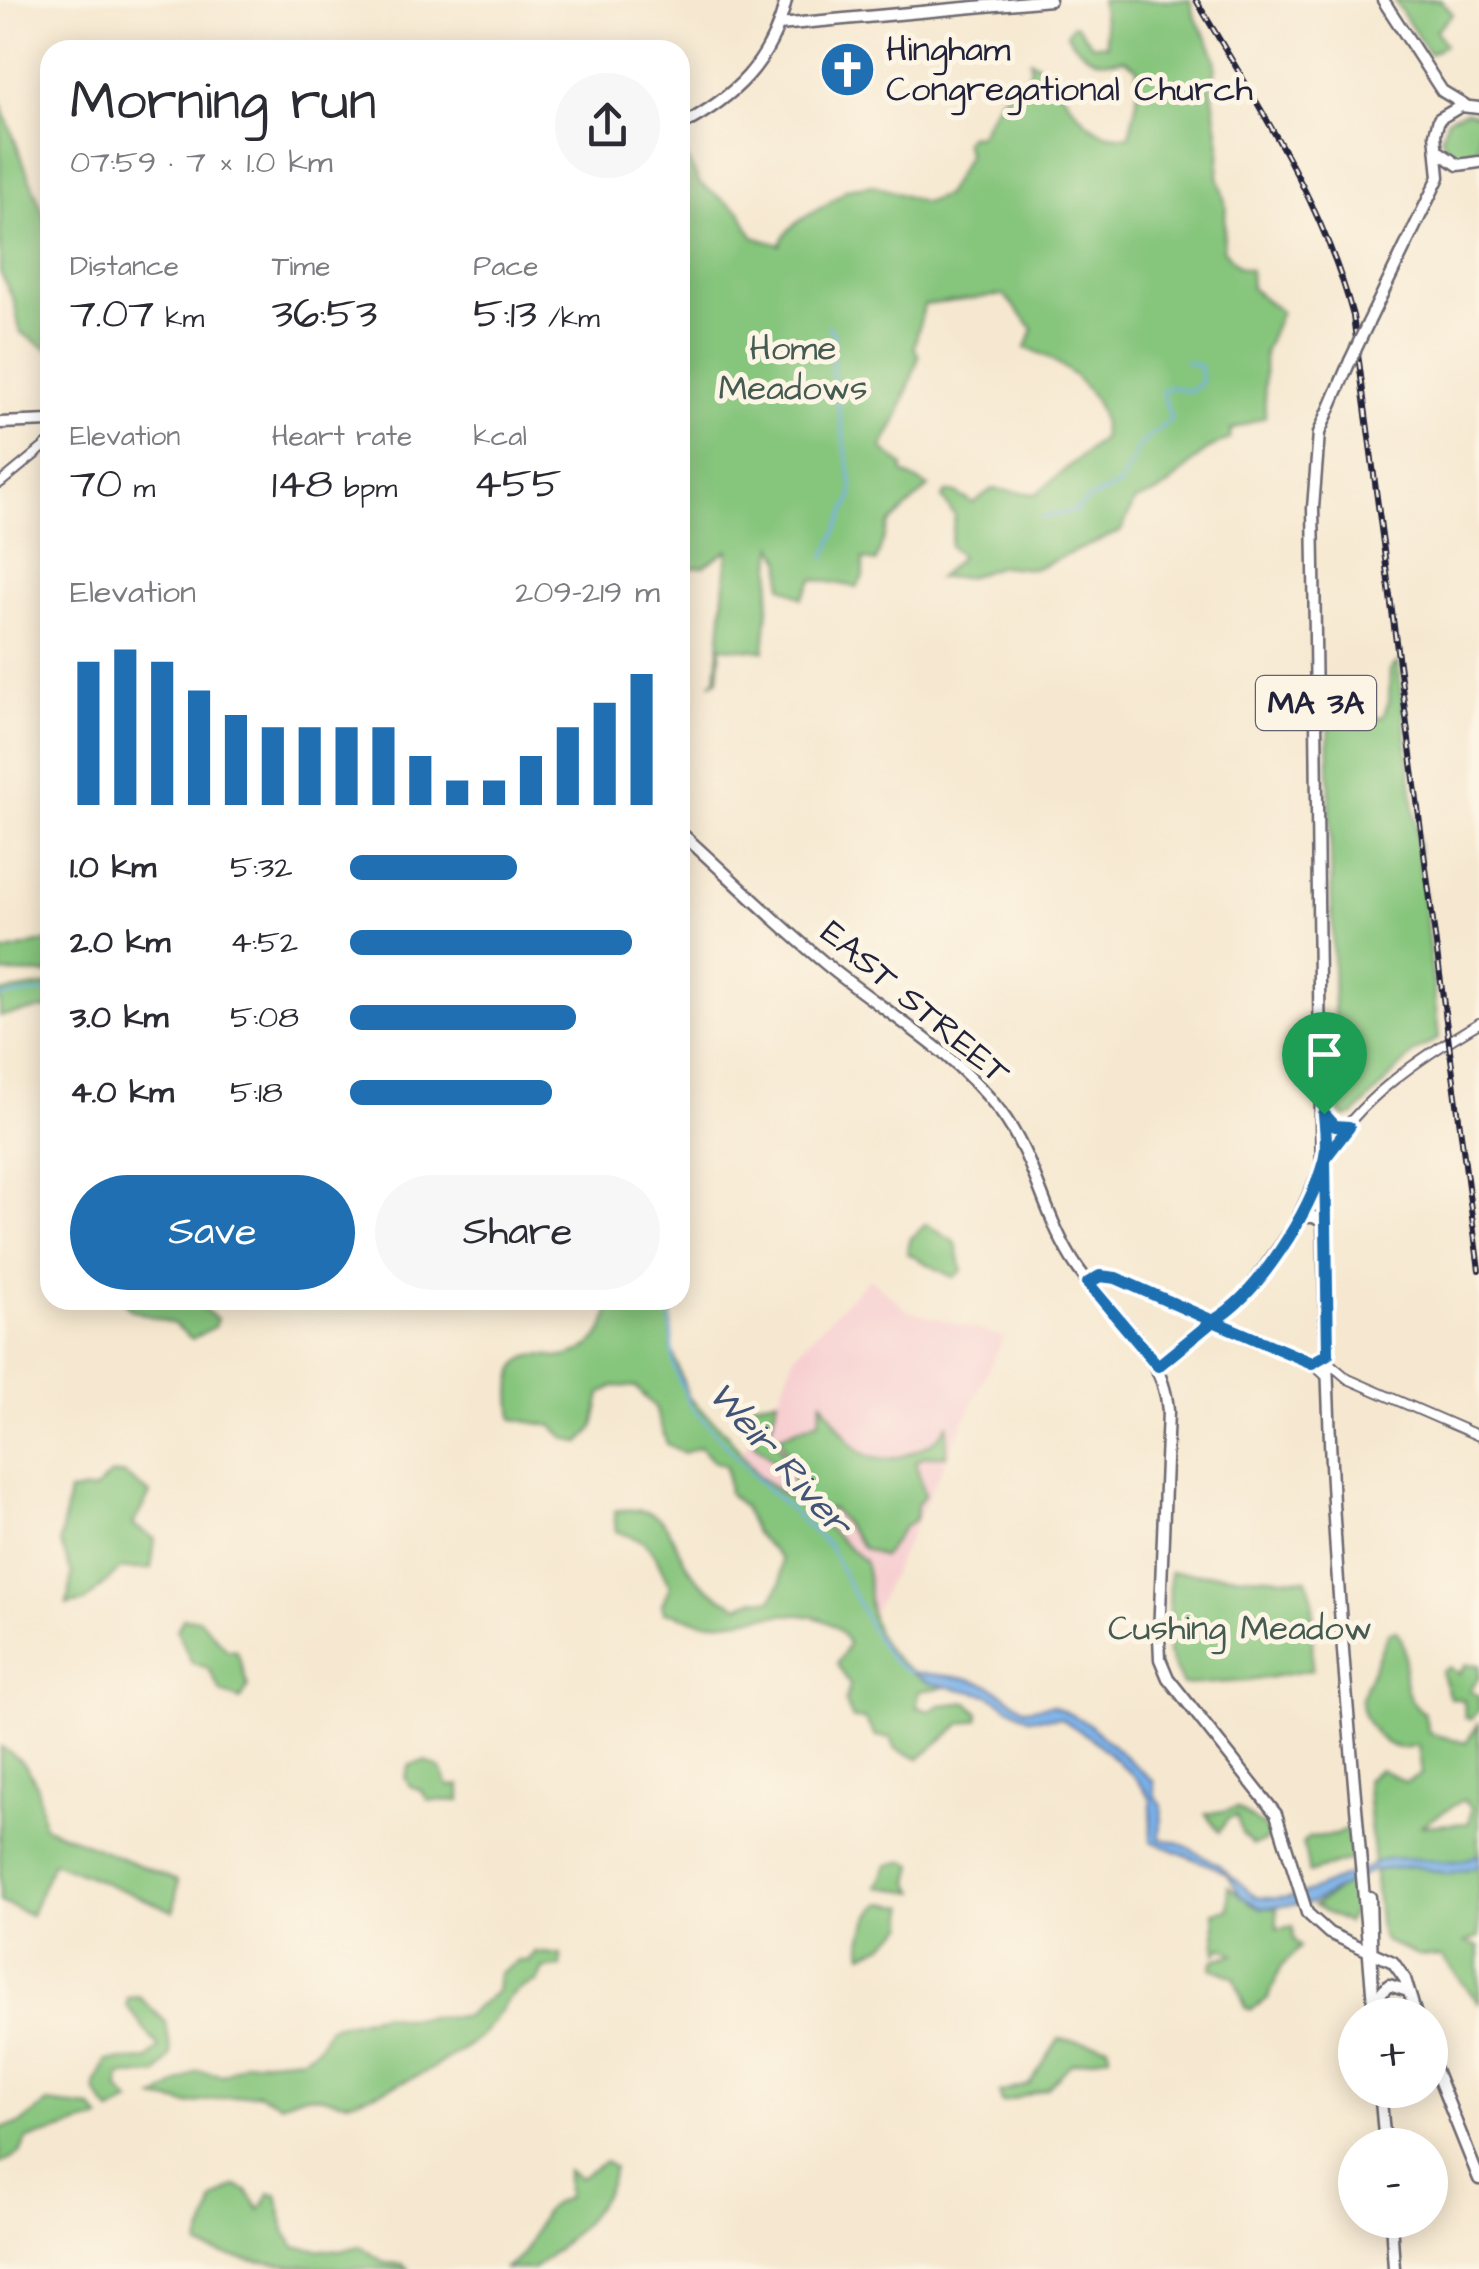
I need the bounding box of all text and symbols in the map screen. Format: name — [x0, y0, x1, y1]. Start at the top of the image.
place label: Hingham Congregational Church — [886, 25, 1253, 116]
church icon: Hingham Congregational Church — [817, 39, 877, 99]
text: Morning run — [70, 64, 376, 140]
button: share — [555, 73, 660, 178]
text: 07:59 · 7 × 1.0 km — [70, 140, 333, 185]
text: Distance — [70, 247, 179, 286]
text: Time — [272, 247, 330, 286]
text: Pace — [473, 247, 538, 286]
text: 7.07 — [70, 286, 154, 344]
text: 36:53 — [272, 286, 377, 344]
text: 5:13 — [473, 286, 537, 344]
text: km — [154, 299, 204, 338]
text: /km — [537, 299, 600, 338]
park label: Home Meadows — [718, 324, 868, 413]
text: Elevation — [70, 417, 180, 456]
text: Heart rate — [272, 417, 412, 456]
text: kcal — [473, 417, 527, 456]
text: 70 — [70, 456, 122, 514]
text: 148 — [272, 456, 333, 514]
text: 455 — [473, 456, 561, 514]
text: m — [122, 469, 155, 508]
text: bpm — [333, 469, 397, 508]
text: Elevation — [70, 570, 196, 615]
text: 209–219 m — [515, 570, 660, 615]
road number: MA 3A — [1256, 676, 1376, 730]
text: 1.0 km — [70, 845, 156, 890]
text: 5:32 — [230, 845, 293, 890]
street label: EAST STREET — [810, 909, 1020, 1097]
text: 2.0 km — [70, 920, 170, 965]
text: 4:52 — [230, 920, 298, 965]
text: 3.0 km — [70, 995, 168, 1040]
text: 5:08 — [230, 995, 299, 1040]
pin — [1282, 1012, 1367, 1115]
icon: arrive — [1297, 1027, 1352, 1082]
text: 4.0 km — [70, 1070, 174, 1115]
text: 5:18 — [230, 1070, 283, 1115]
button: Save — [70, 1175, 355, 1290]
button: Share — [375, 1175, 660, 1290]
water label: Weir River — [695, 1370, 865, 1551]
park label: Cushing Meadow — [1108, 1604, 1372, 1655]
map controls — [1338, 1998, 1448, 2238]
button: + — [1338, 1998, 1448, 2108]
button: − — [1338, 2128, 1448, 2238]

